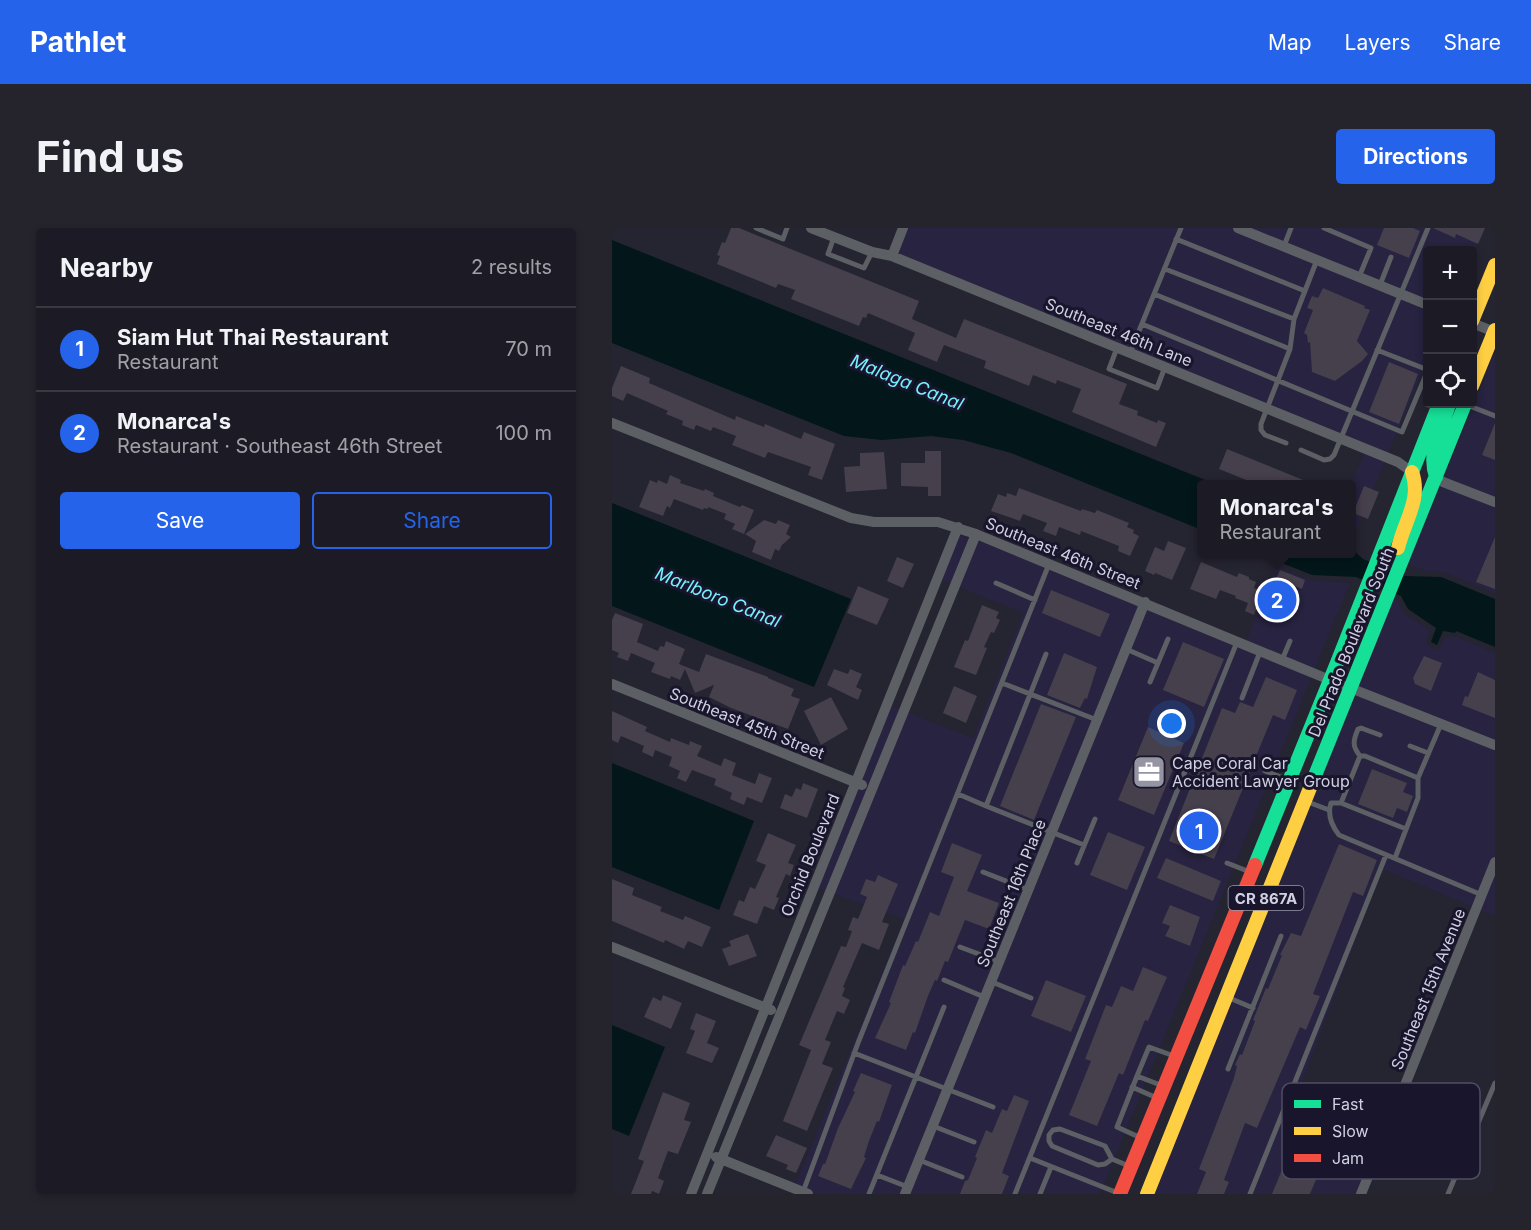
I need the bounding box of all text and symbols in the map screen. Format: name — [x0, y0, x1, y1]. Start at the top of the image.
text: Pathlet — [30, 25, 126, 59]
text: Map — [1268, 30, 1312, 55]
text: Layers — [1345, 30, 1411, 55]
text: Share — [1444, 30, 1501, 55]
button: Directions — [1336, 129, 1495, 184]
text: Find us — [36, 131, 184, 182]
map controls — [1423, 246, 1477, 408]
button: + — [1423, 246, 1477, 300]
text: Nearby — [60, 252, 153, 283]
text: 2 results — [471, 255, 552, 279]
street label: Southeast 46th Lane — [1042, 293, 1196, 371]
button: − — [1423, 300, 1477, 354]
text: Siam Hut Thai Restaurant — [117, 324, 389, 350]
text: 1 — [75, 337, 84, 361]
text: 70 m — [505, 337, 552, 361]
text: Restaurant — [117, 350, 219, 374]
water label: Malaga Canal — [847, 350, 967, 414]
button: locate — [1423, 354, 1477, 408]
text: Monarca's — [117, 408, 231, 434]
text: 2 — [73, 421, 86, 445]
text: 100 m — [495, 421, 552, 445]
text: Restaurant · Southeast 46th Street — [117, 434, 442, 458]
popup — [1197, 480, 1356, 558]
button: Save — [60, 492, 300, 549]
button: Share — [312, 492, 552, 549]
text: Monarca's — [1220, 494, 1333, 520]
street label: Southeast 46th Street — [983, 513, 1143, 593]
text: Restaurant — [1220, 520, 1321, 544]
street label: Del Prado Boulevard South — [1304, 544, 1398, 740]
water label: Marlboro Canal — [652, 562, 784, 632]
pin: 2 — [1258, 578, 1296, 622]
street label: Southeast 45th Street — [667, 683, 827, 763]
your location — [1157, 709, 1186, 738]
place label: Cape Coral Car Accident Lawyer Group — [1172, 753, 1350, 791]
office icon: Cape Coral Car Accident Lawyer Group — [1131, 754, 1167, 790]
street label: Orchid Boulevard — [776, 791, 844, 919]
pin: 1 — [1180, 808, 1218, 854]
street label: Southeast 16th Place — [972, 816, 1050, 970]
road number: CR 867A — [1228, 886, 1304, 910]
street label: Southeast 15th Avenue — [1386, 905, 1470, 1073]
legend — [1282, 1083, 1480, 1179]
text: Fast — [1332, 1094, 1364, 1114]
text: Slow — [1332, 1121, 1369, 1141]
text: Jam — [1332, 1148, 1364, 1168]

